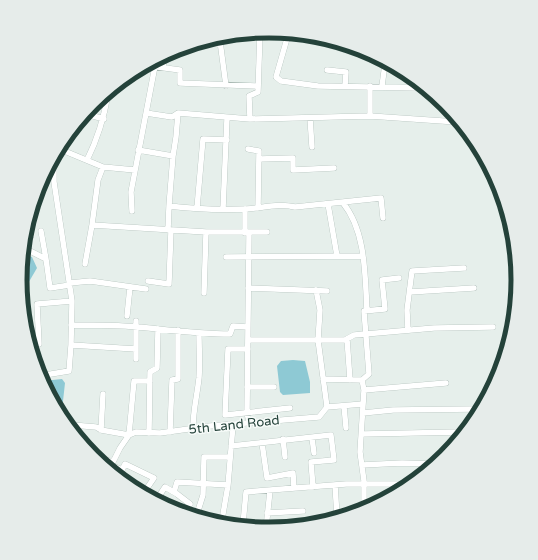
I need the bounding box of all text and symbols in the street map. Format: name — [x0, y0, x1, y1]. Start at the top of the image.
street label: 5th Land Road — [188, 412, 280, 438]

